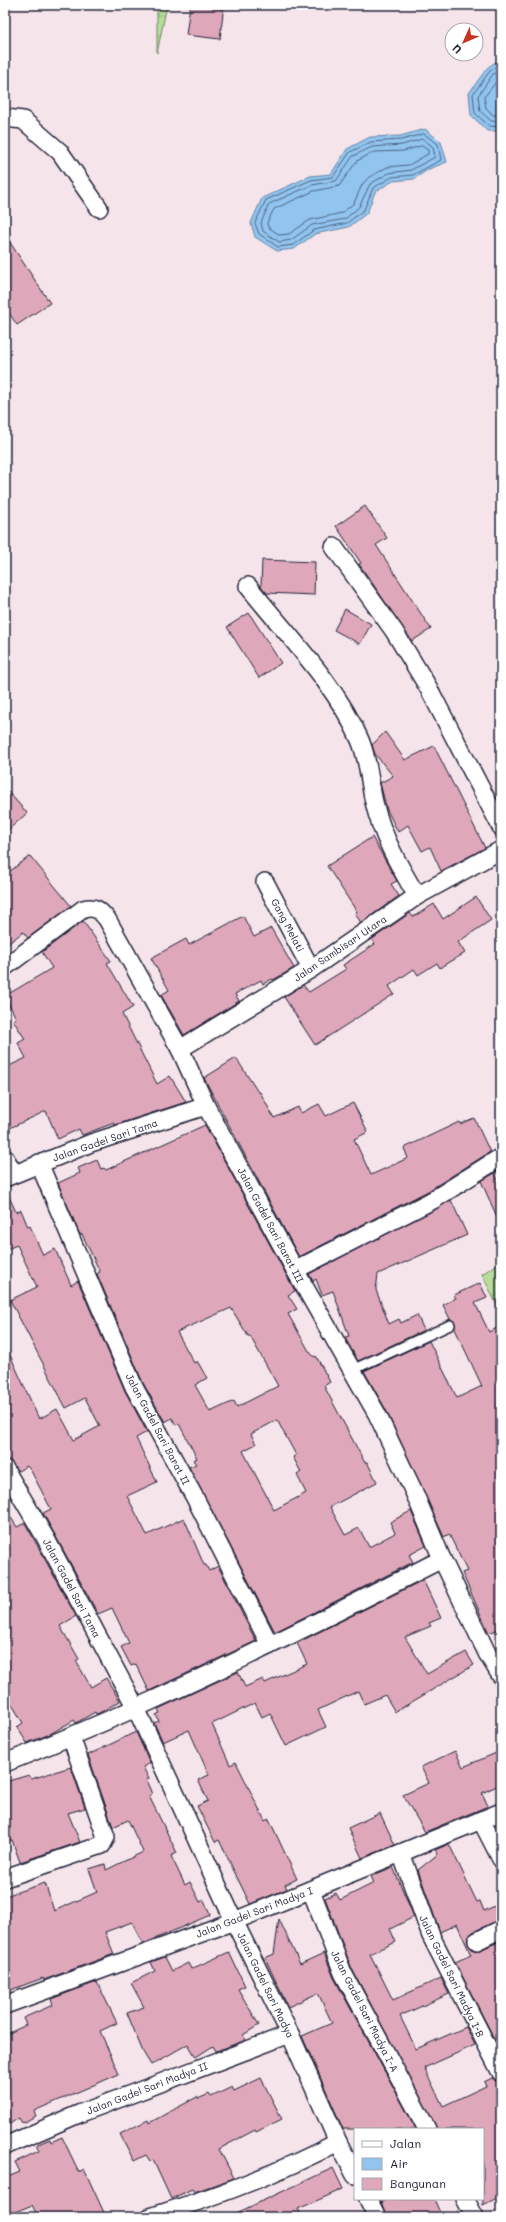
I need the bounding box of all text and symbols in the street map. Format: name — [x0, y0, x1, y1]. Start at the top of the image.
north arrow — [444, 22, 484, 62]
text: U — [449, 41, 465, 57]
street label: Gang Melati — [268, 896, 308, 954]
street label: Jalan Sambisari Utara — [291, 912, 389, 984]
street label: Jalan Gadel Sari Tama — [51, 1115, 159, 1165]
street label: Jalan Gadel Sari Barat III — [235, 1165, 308, 1286]
street label: Jalan Gadel Sari Barat II — [123, 1371, 194, 1488]
street label: Jalan Gadel Sari Tama — [40, 1536, 104, 1640]
street label: Jalan Gadel Sari Madya I — [194, 1883, 315, 1941]
street label: Jalan Gadel Sari Madya I-B — [416, 1913, 488, 2039]
street label: Jalan Gadel Sari Madya — [234, 1930, 298, 2040]
street label: Jalan Gadel Sari Madya I-A — [328, 1948, 402, 2074]
street label: Jalan Gadel Sari Madya II — [85, 2058, 210, 2118]
legend — [354, 2128, 484, 2200]
text: Jalan — [390, 2135, 421, 2151]
text: Air — [390, 2155, 408, 2171]
text: Bangunan — [390, 2175, 446, 2191]

